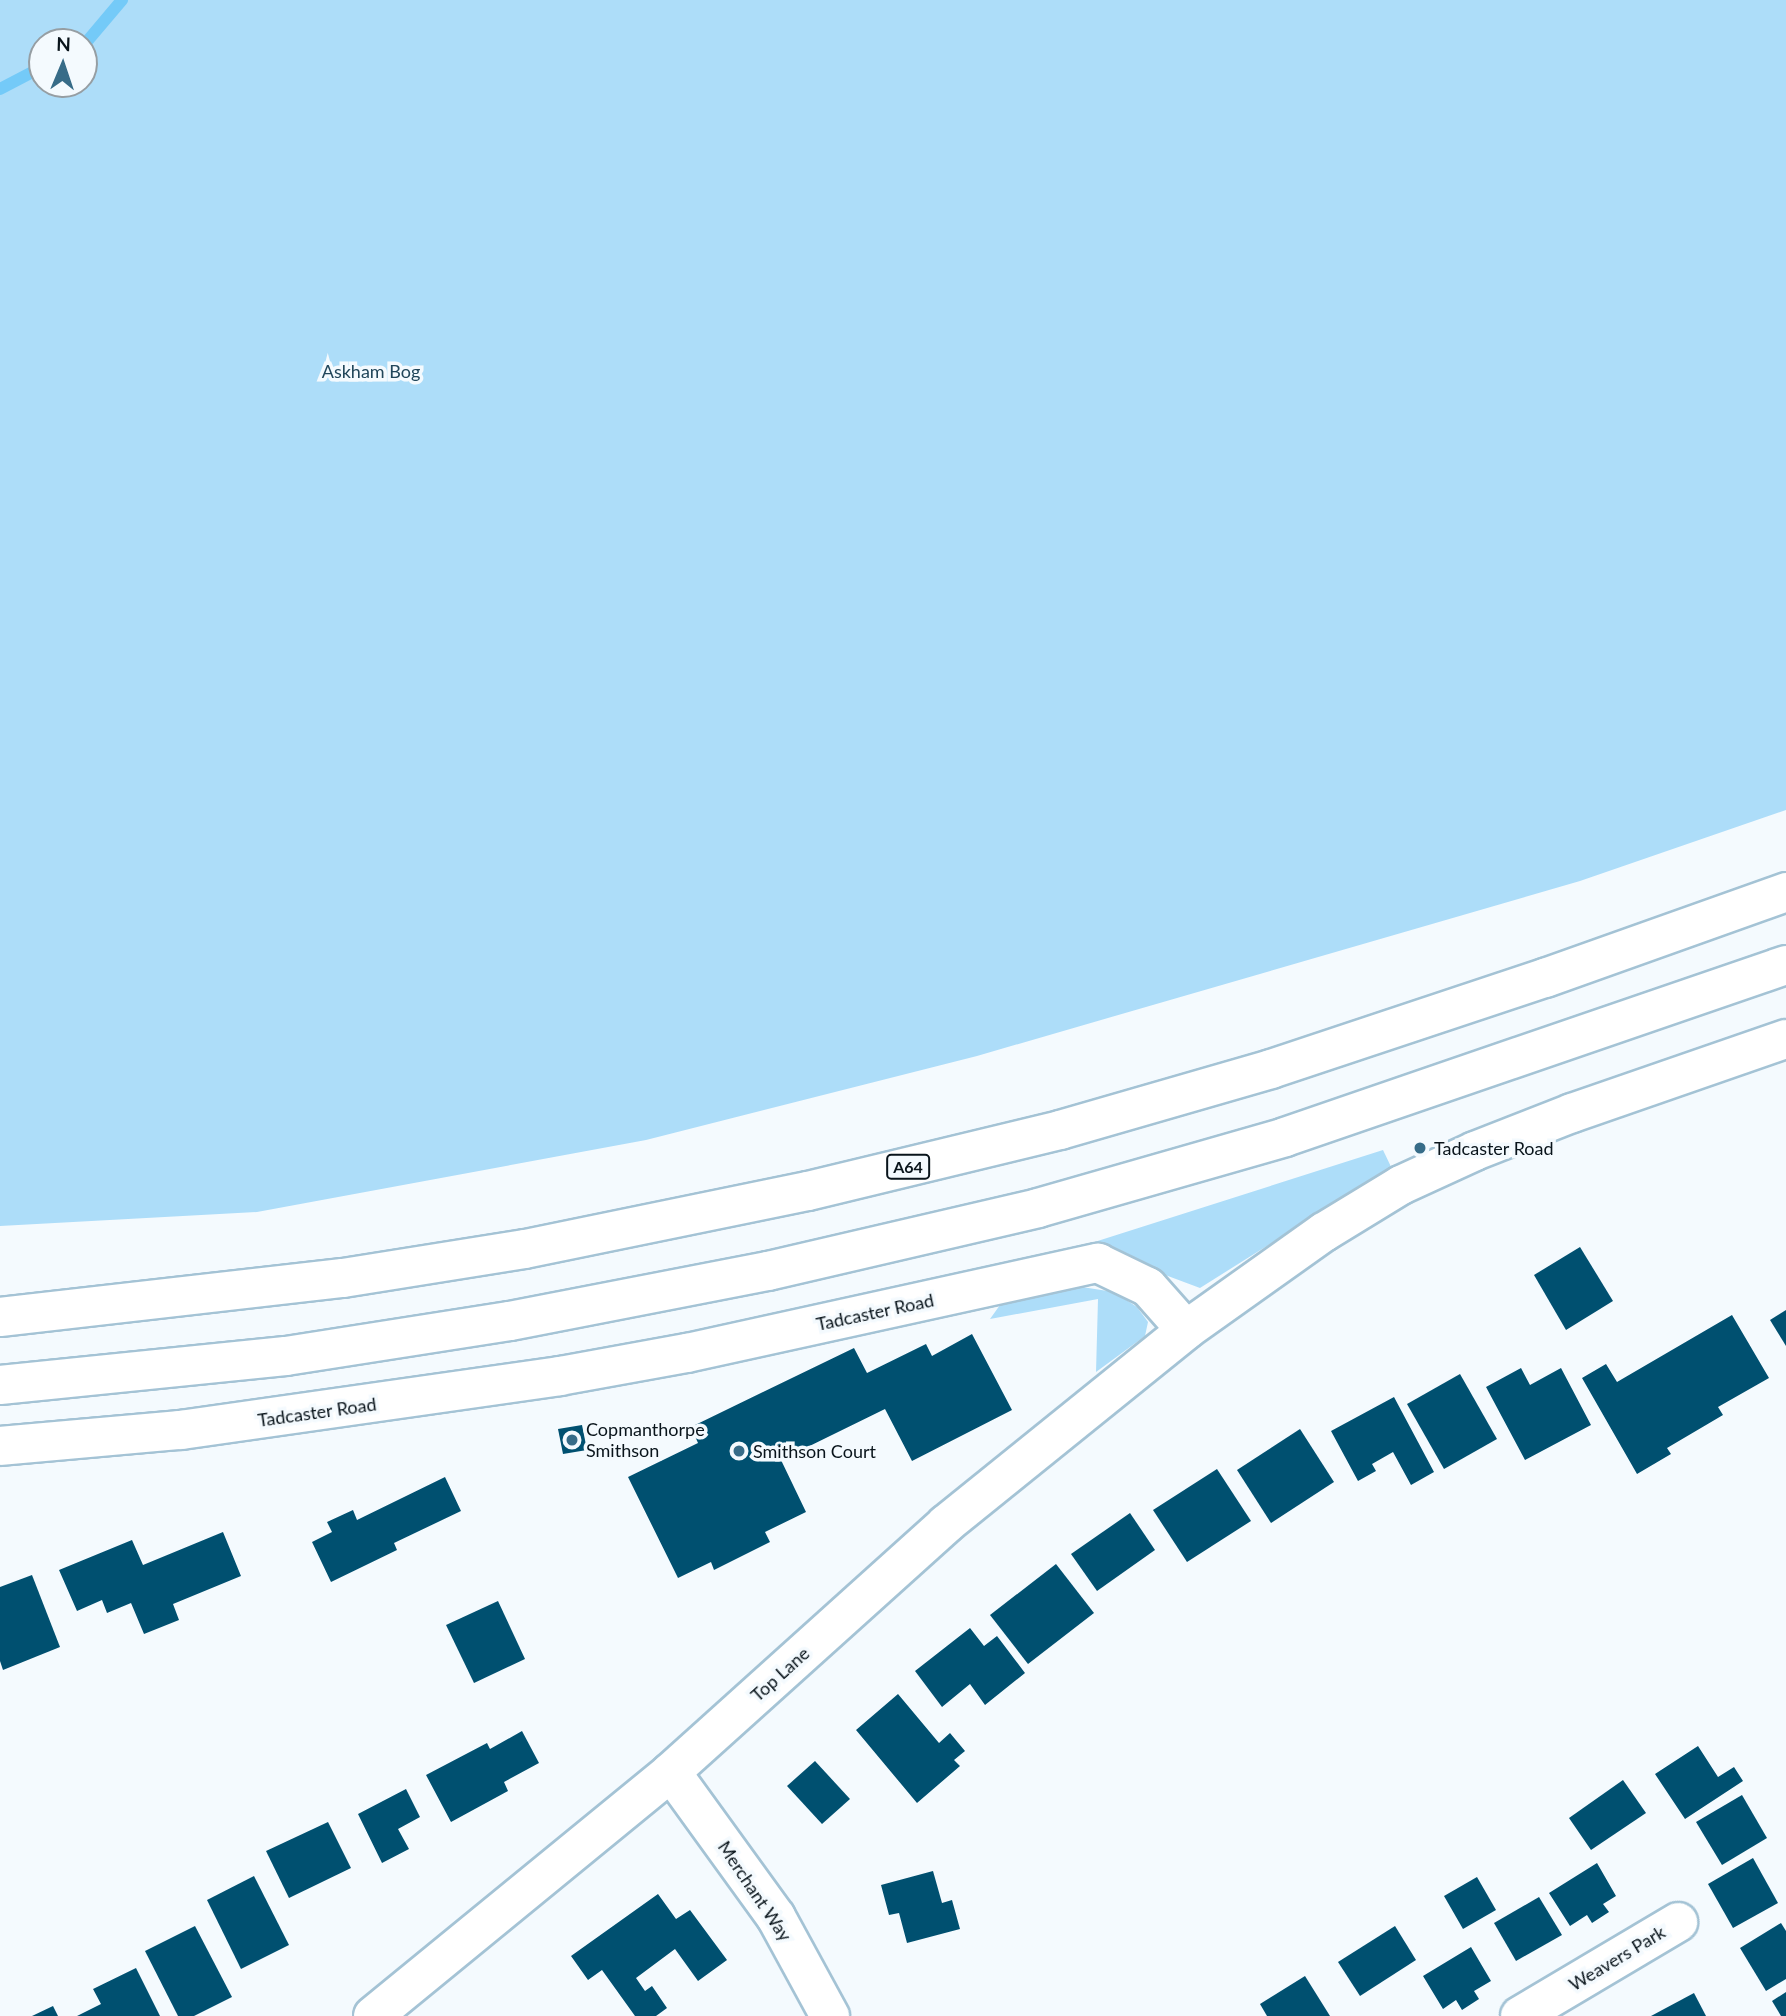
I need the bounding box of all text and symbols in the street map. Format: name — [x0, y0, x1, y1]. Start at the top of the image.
north arrow — [28, 28, 98, 98]
text: N — [56, 32, 71, 55]
park label: Askham Bog — [322, 360, 420, 382]
place label: Tadcaster Road — [1434, 1137, 1554, 1159]
marker: Tadcaster Road — [1412, 1140, 1428, 1156]
road number: A64 — [885, 1154, 931, 1180]
street label: Tadcaster Road — [814, 1289, 936, 1335]
street label: Tadcaster Road — [256, 1393, 378, 1431]
place label: Copmanthorpe Smithson — [586, 1419, 705, 1462]
marker: Copmanthorpe Smithson — [564, 1432, 580, 1448]
place label: Smithson Court — [753, 1440, 876, 1462]
marker: Smithson Court — [731, 1443, 747, 1459]
street label: Top Lane — [746, 1642, 814, 1706]
street label: Merchant Way — [714, 1837, 796, 1945]
street label: Weavers Park — [1565, 1921, 1669, 1995]

